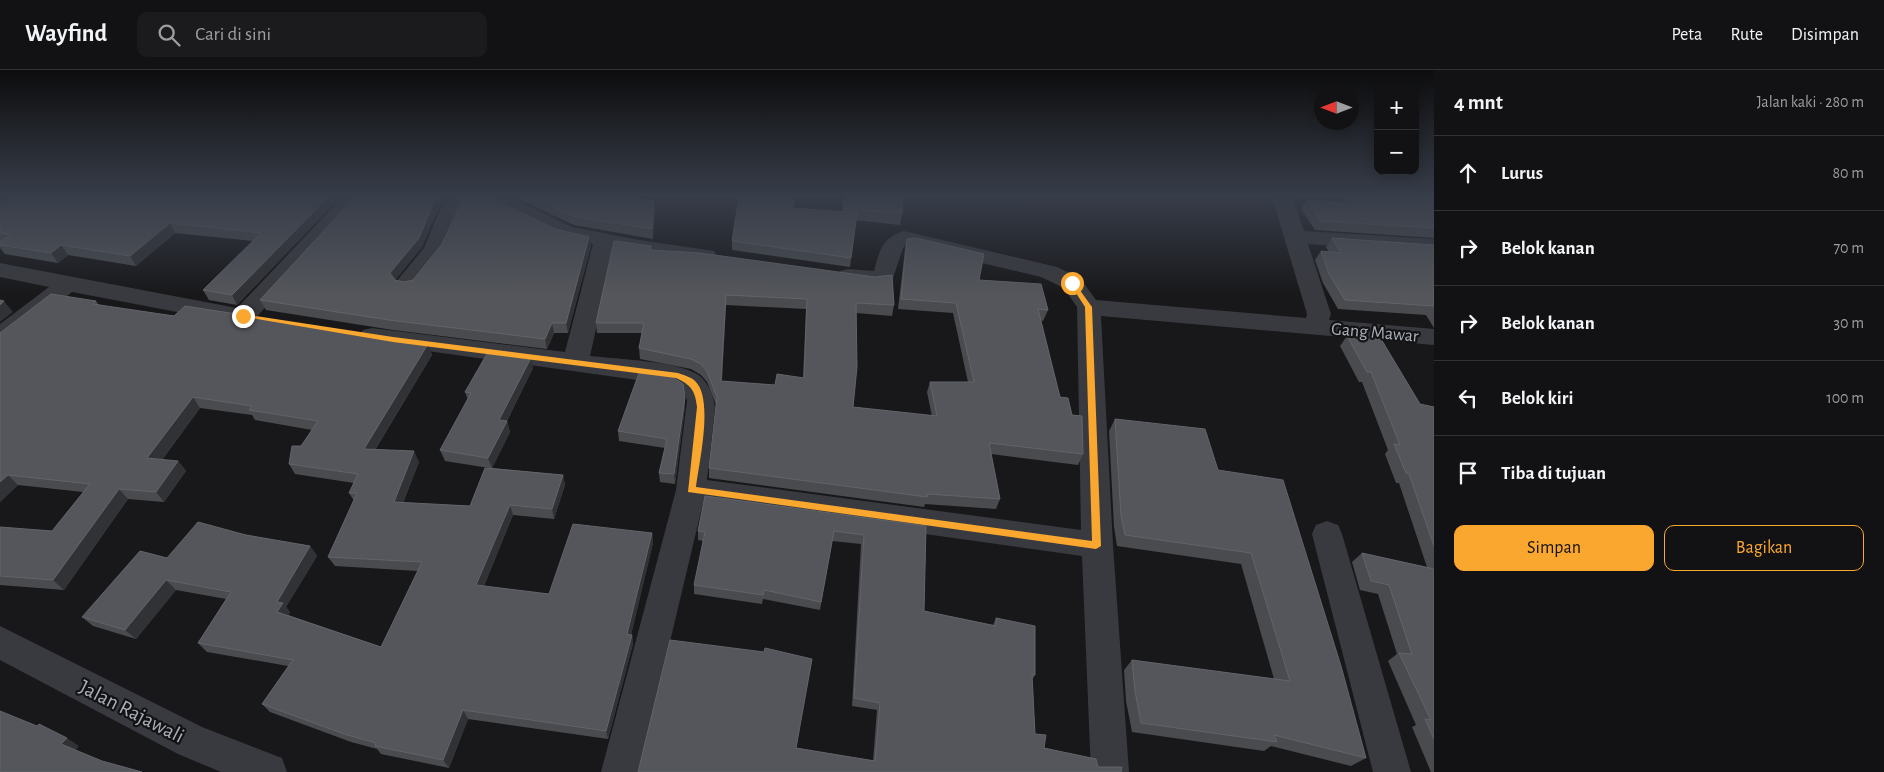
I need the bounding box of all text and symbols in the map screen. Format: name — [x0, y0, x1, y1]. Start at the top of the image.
search box — [137, 12, 487, 57]
icon: search — [155, 21, 183, 49]
text: Wayfind — [25, 22, 107, 46]
text: Cari di sini — [195, 25, 271, 44]
text: Peta — [1671, 26, 1702, 44]
text: Rute — [1730, 26, 1763, 44]
text: Disimpan — [1791, 26, 1859, 44]
north arrow — [1314, 85, 1359, 130]
map controls — [1374, 85, 1419, 175]
button: + — [1374, 85, 1419, 130]
text: 4 mnt — [1454, 92, 1503, 113]
text: Jalan kaki · 280 m — [1757, 94, 1864, 110]
button: − — [1374, 130, 1419, 175]
icon: ahead — [1454, 159, 1482, 187]
text: Lurus — [1501, 164, 1543, 183]
text: 80 m — [1833, 165, 1864, 181]
icon: right — [1454, 234, 1482, 262]
text: Belok kanan — [1501, 239, 1595, 258]
text: 70 m — [1833, 240, 1864, 256]
route start — [1061, 272, 1084, 295]
route end — [232, 305, 255, 328]
icon: right — [1454, 309, 1482, 337]
text: Belok kanan — [1501, 314, 1595, 333]
text: 30 m — [1834, 315, 1864, 331]
street label: Gang Mawar — [1330, 320, 1420, 346]
icon: left — [1454, 384, 1482, 412]
text: Belok kiri — [1501, 389, 1573, 408]
text: 100 m — [1826, 390, 1864, 406]
icon: arrive — [1454, 459, 1482, 487]
text: Tiba di tujuan — [1501, 464, 1606, 483]
button: Simpan — [1454, 525, 1654, 571]
button: Bagikan — [1664, 525, 1864, 571]
street label: Jalan Rajawali — [76, 676, 188, 747]

